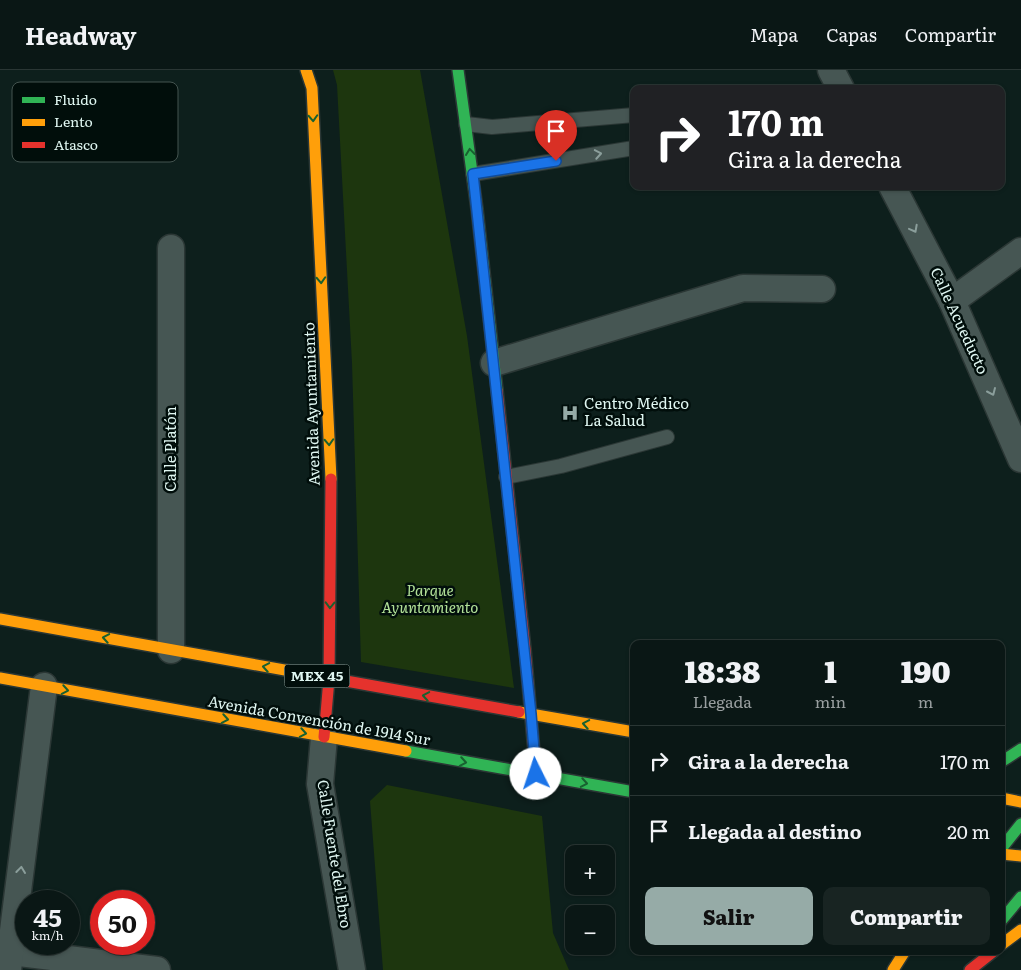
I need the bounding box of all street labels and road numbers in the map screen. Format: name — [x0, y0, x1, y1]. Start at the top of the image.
street label: Calle Acueducto — [926, 263, 995, 378]
street label: Avenida Ayuntamiento — [296, 322, 325, 486]
street label: Calle Platón — [158, 406, 181, 492]
road number: MEX 45 — [284, 664, 350, 688]
street label: Avenida Convención de 1914 Sur — [206, 689, 432, 750]
street label: Calle Fuente del Ebro — [312, 778, 359, 930]

